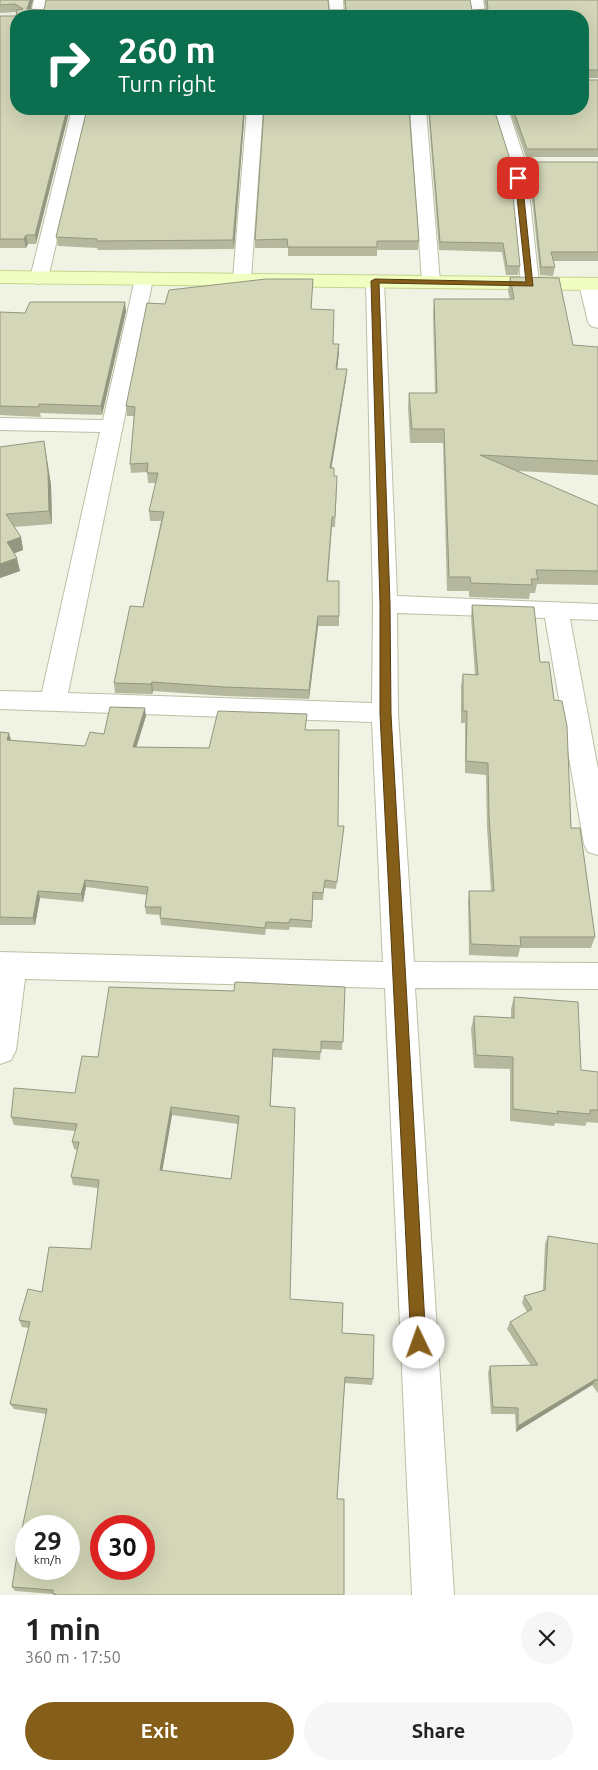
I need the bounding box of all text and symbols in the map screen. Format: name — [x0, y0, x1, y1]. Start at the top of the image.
icon: right — [35, 30, 100, 95]
text: 260 m — [118, 30, 216, 70]
text: Turn right — [118, 71, 216, 96]
pin — [497, 157, 539, 199]
icon: arrive — [504, 164, 532, 192]
position arrow — [392, 1316, 444, 1368]
speed limit sign: 30 — [90, 1515, 155, 1580]
text: 29 — [33, 1527, 62, 1555]
text: km/h — [34, 1553, 61, 1566]
text: 1 min — [25, 1612, 101, 1646]
button: close — [521, 1612, 573, 1664]
text: 360 m · 17:50 — [25, 1648, 121, 1666]
button: Exit — [25, 1702, 294, 1760]
button: Share — [304, 1702, 573, 1760]

